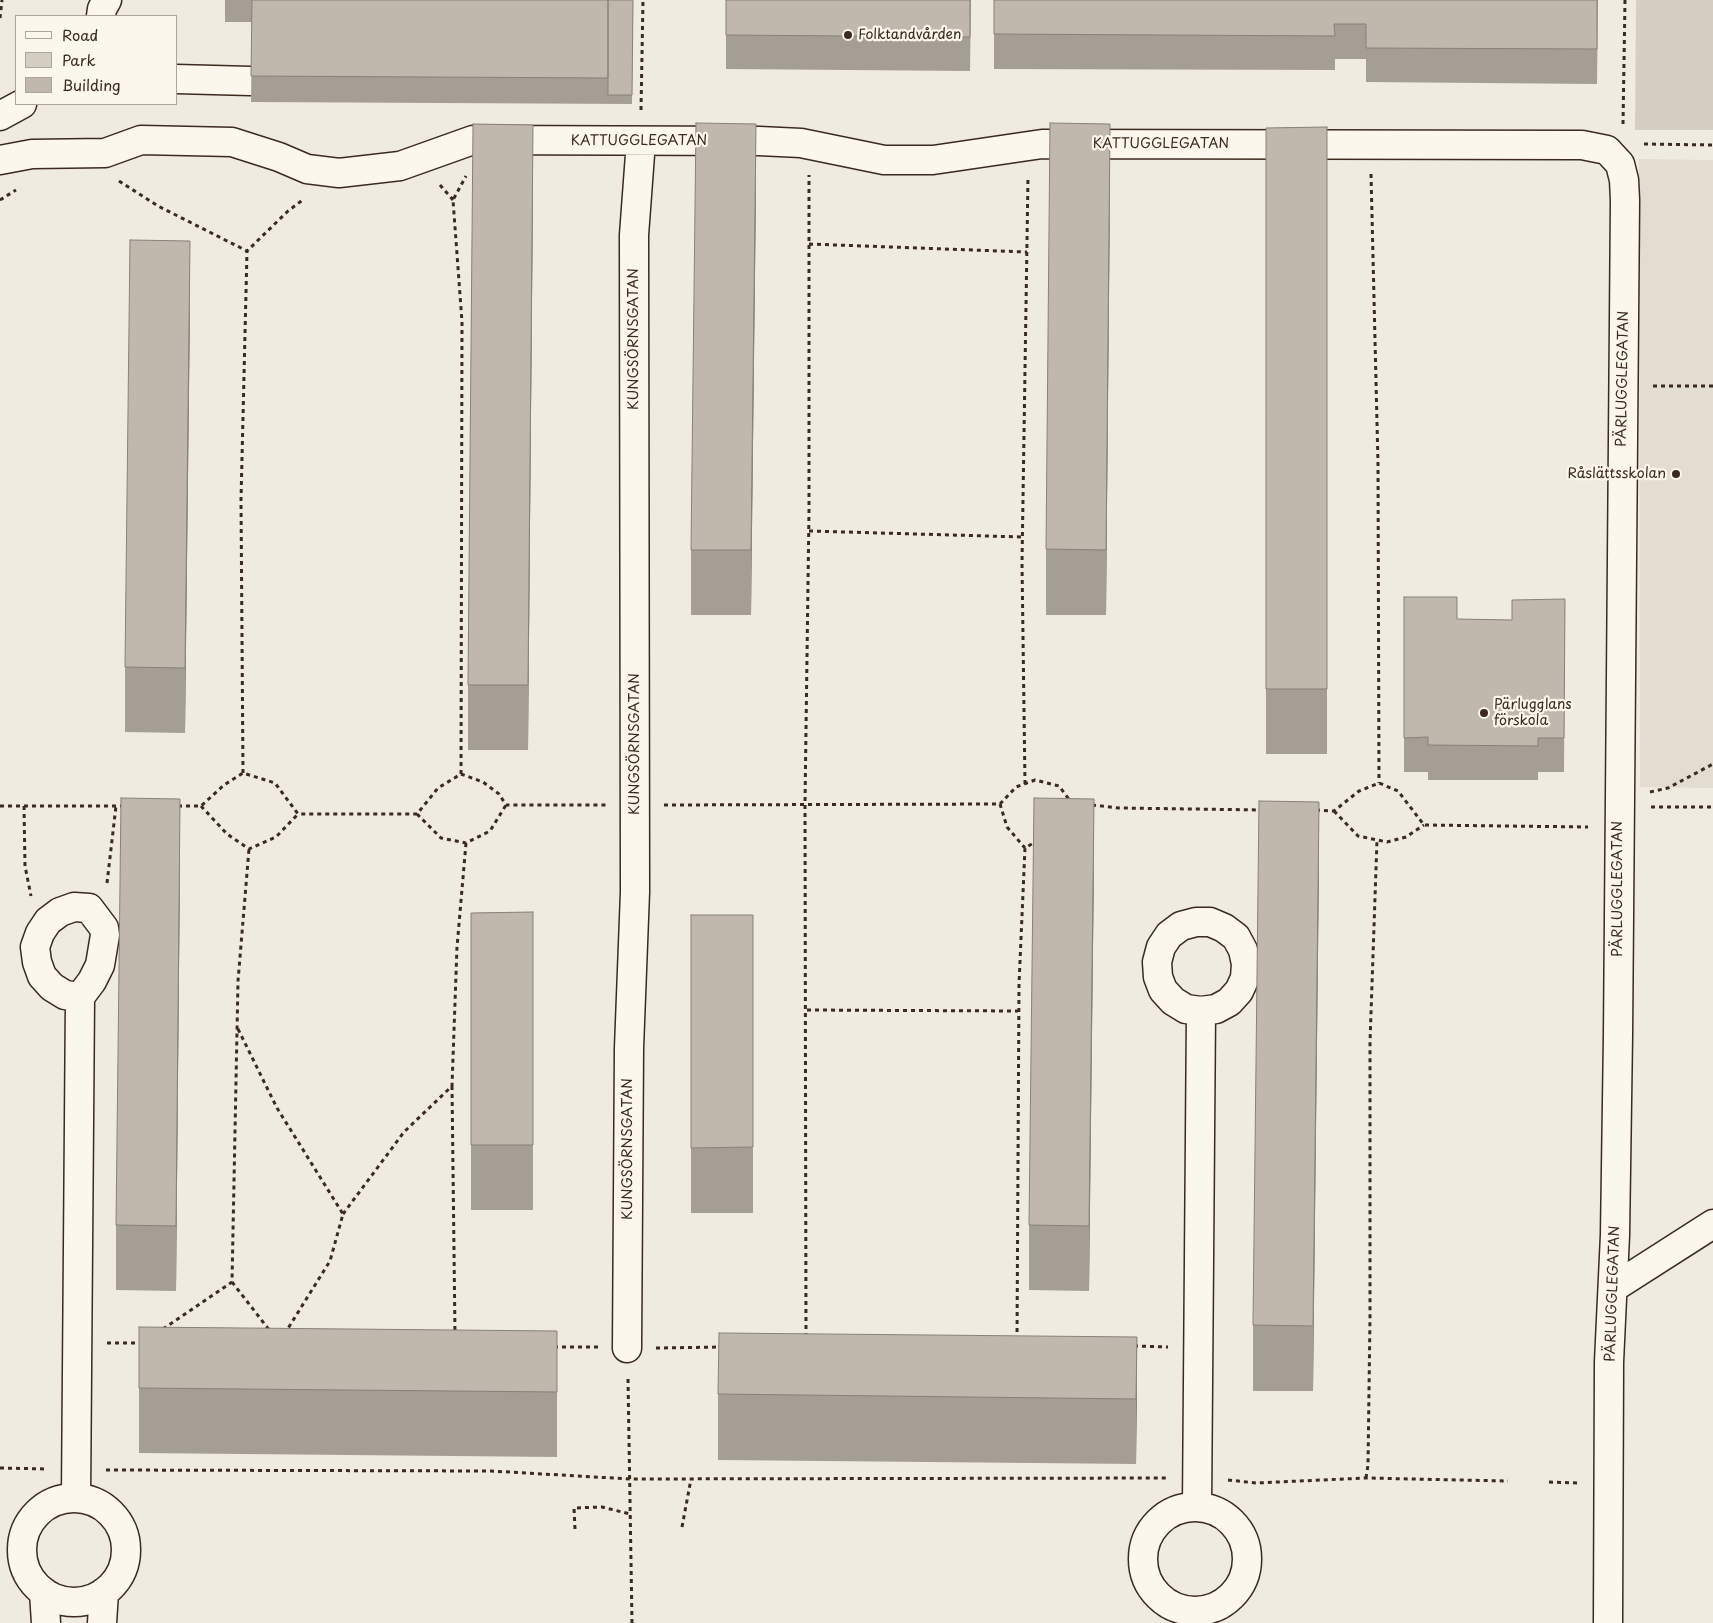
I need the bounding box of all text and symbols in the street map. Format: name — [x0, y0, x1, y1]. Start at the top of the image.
legend — [15, 15, 178, 105]
text: Road — [62, 23, 98, 46]
place label: Folktandvården — [858, 27, 961, 43]
marker: Folktandvården — [842, 29, 854, 41]
text: Park — [62, 48, 96, 71]
text: Building — [62, 73, 121, 96]
street label: KATTUGGLEGATAN — [571, 133, 707, 149]
street label: KATTUGGLEGATAN — [1093, 136, 1229, 152]
street label: KUNGSÖRNSGATAN — [626, 268, 642, 410]
street label: PÄRLUGGLEGATAN — [1613, 311, 1633, 447]
place label: Råslättsskolan — [1568, 466, 1666, 482]
marker: Råslättsskolan — [1670, 468, 1682, 480]
street label: KUNGSÖRNSGATAN — [627, 673, 643, 815]
place label: Pärlugglans förskola — [1494, 697, 1572, 730]
marker: Pärlugglans förskola — [1478, 707, 1490, 719]
street label: PÄRLUGGLEGATAN — [1610, 821, 1626, 957]
street label: KUNGSÖRNSGATAN — [620, 1078, 636, 1220]
street label: PÄRLUGGLEGATAN — [1602, 1225, 1624, 1363]

